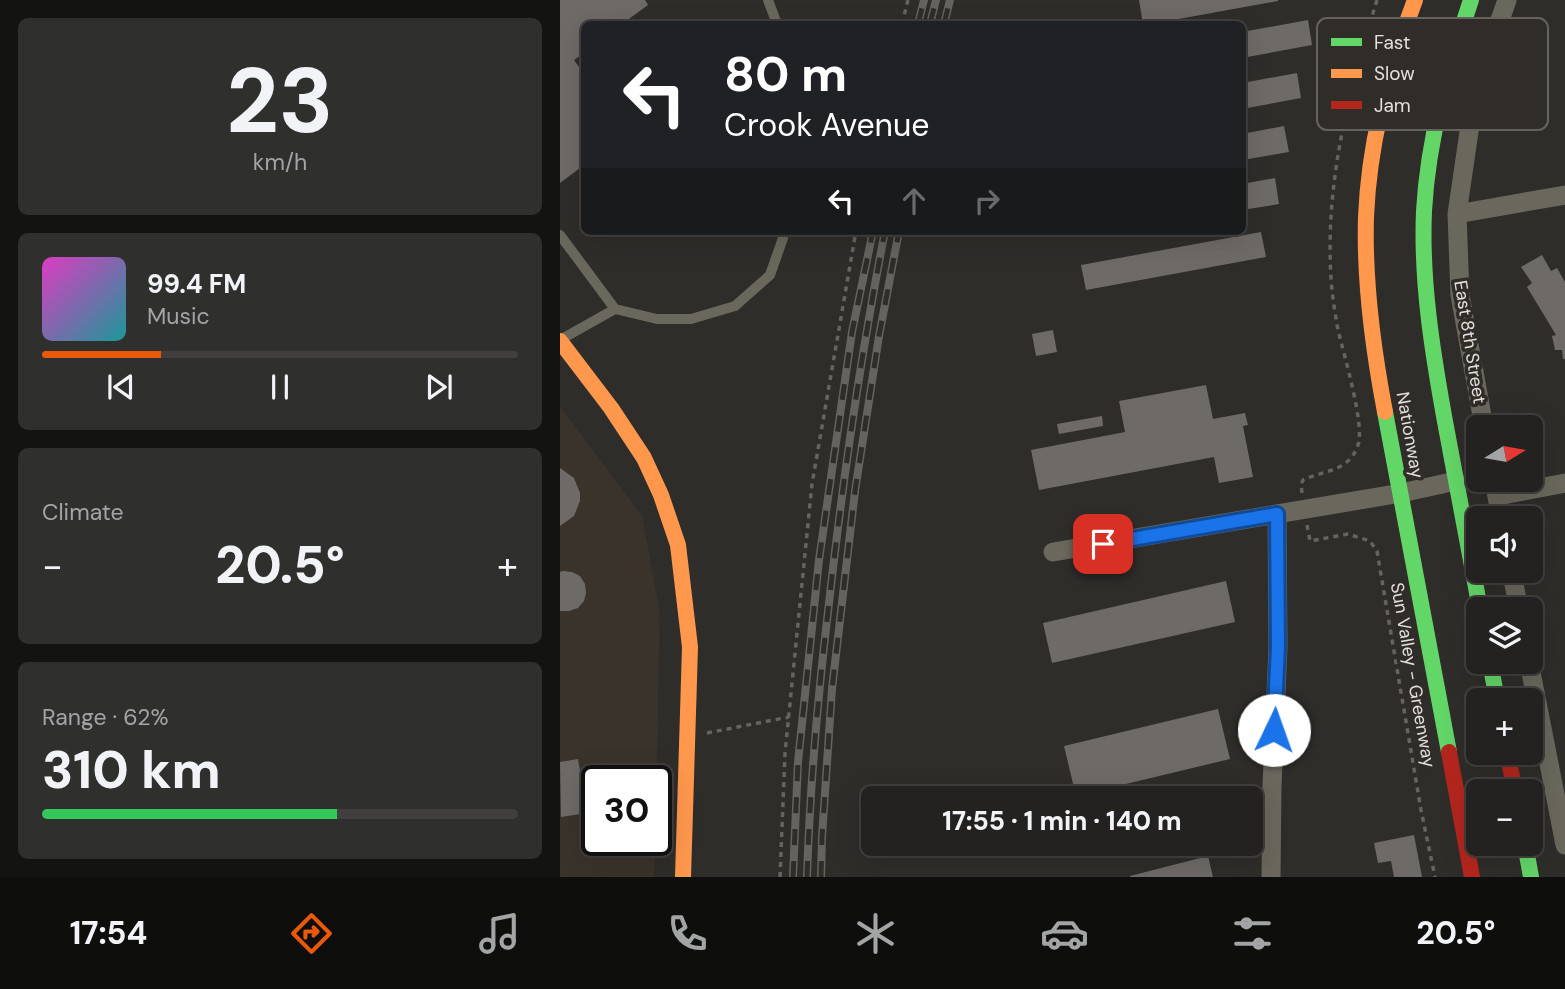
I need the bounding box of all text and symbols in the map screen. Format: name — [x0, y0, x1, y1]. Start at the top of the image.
legend — [1317, 18, 1548, 130]
text: Fast — [1374, 30, 1410, 55]
text: 23 — [226, 42, 334, 160]
text: 80 m — [724, 42, 847, 106]
icon: left — [609, 49, 700, 140]
text: Slow — [1374, 61, 1415, 86]
text: Jam — [1374, 93, 1411, 118]
text: Crook Avenue — [724, 104, 930, 146]
text: km/h — [253, 147, 307, 177]
icon: left — [822, 182, 860, 220]
icon: ahead — [895, 182, 933, 220]
icon: right — [968, 182, 1006, 220]
text: 99.4 FM — [147, 267, 246, 301]
street label: East 8th Street — [1448, 279, 1492, 405]
text: Music — [147, 301, 210, 331]
icon: previous — [102, 368, 140, 406]
icon: pause — [261, 368, 299, 406]
icon: next — [420, 368, 458, 406]
street label: Nationway — [1391, 390, 1429, 480]
north arrow — [1466, 415, 1544, 492]
map controls — [1466, 415, 1543, 856]
text: Climate — [42, 497, 124, 527]
button: sound — [1466, 506, 1543, 583]
pin — [1073, 514, 1133, 574]
icon: arrive — [1084, 525, 1122, 563]
text: 20.5° — [215, 531, 345, 599]
text: − — [42, 541, 63, 591]
text: + — [497, 541, 518, 591]
street label: Sun Valley - Greenway — [1385, 581, 1441, 769]
button: layers — [1466, 597, 1543, 674]
button: + — [1466, 688, 1543, 765]
position arrow — [1237, 693, 1311, 767]
text: Range · 62% — [42, 702, 168, 732]
text: 310 km — [42, 736, 221, 804]
speed limit sign: 30 — [581, 765, 672, 856]
button: − — [1466, 779, 1543, 856]
text: 17:55 · 1 min · 140 m — [942, 804, 1182, 838]
icon: directions — [287, 909, 336, 958]
icon: music — [475, 909, 524, 958]
icon: phone — [663, 909, 712, 958]
icon: climate — [851, 909, 900, 958]
icon: car — [1040, 909, 1089, 958]
icon: filters — [1228, 909, 1277, 958]
text: 17:54 — [70, 912, 147, 954]
text: 20.5° — [1416, 912, 1495, 954]

